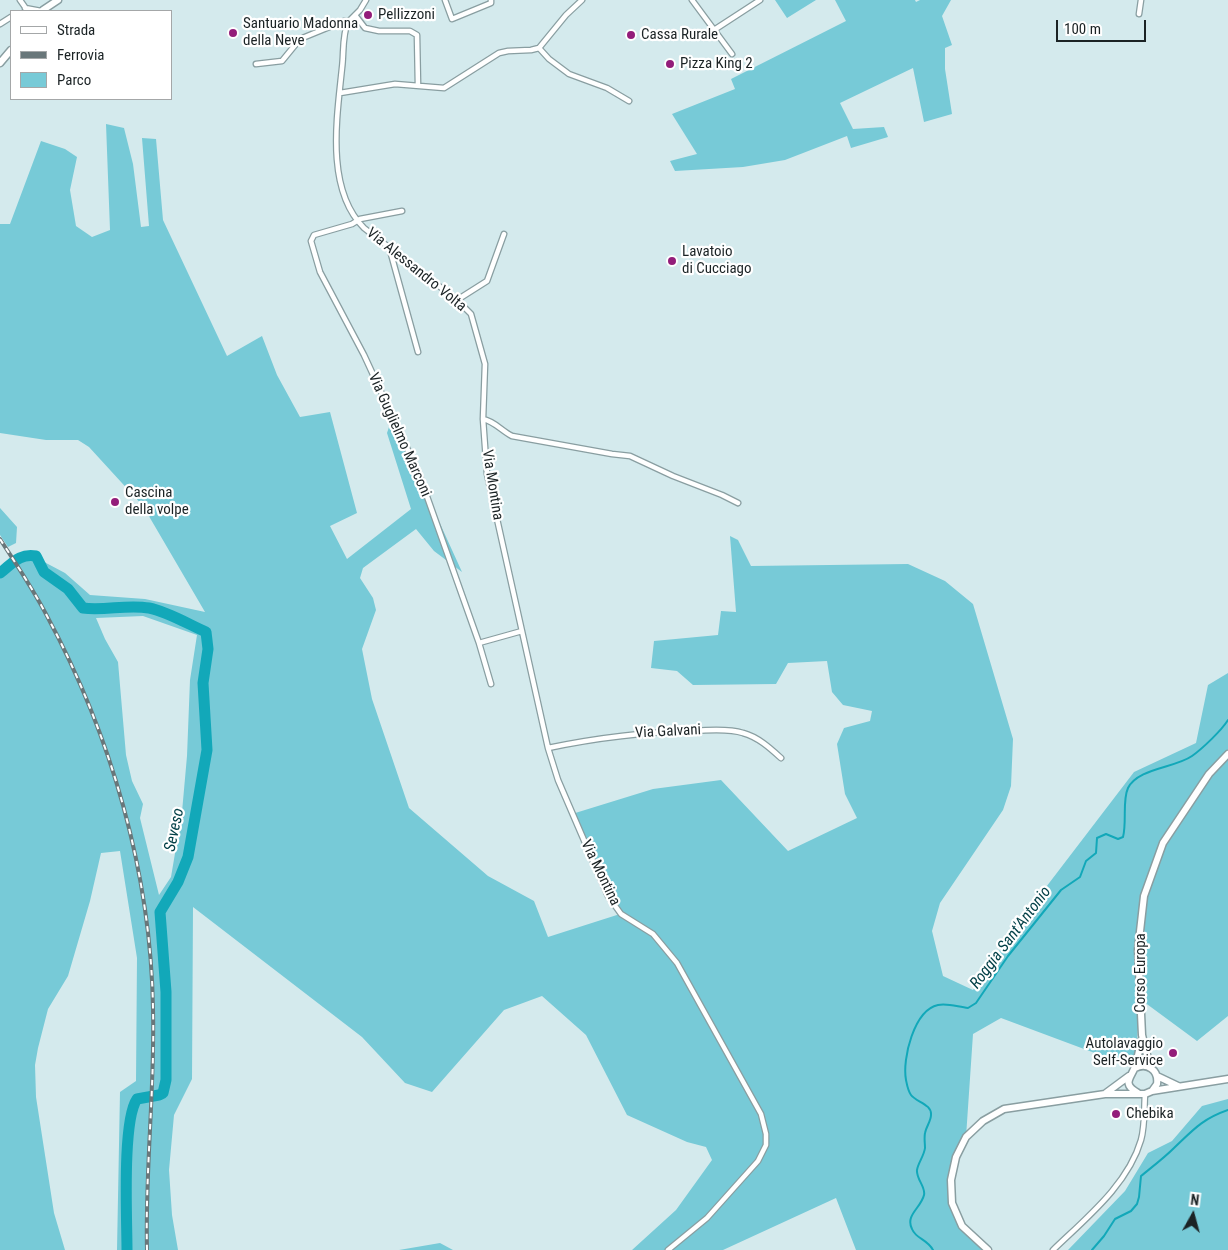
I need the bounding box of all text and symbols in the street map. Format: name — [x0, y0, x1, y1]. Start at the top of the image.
place label: Pellizzoni — [378, 6, 435, 24]
marker: Pellizzoni — [362, 9, 374, 21]
legend — [10, 10, 172, 100]
scale bar — [1058, 10, 1148, 42]
place label: Santuario Madonna della Neve — [243, 15, 358, 50]
text: 100 m — [1064, 20, 1101, 38]
text: Strada — [57, 21, 95, 39]
place label: Cassa Rurale — [641, 26, 718, 44]
marker: Santuario Madonna della Neve — [227, 27, 239, 39]
marker: Cassa Rurale — [625, 29, 637, 41]
text: Ferrovia — [57, 46, 105, 64]
place label: Pizza King 2 — [680, 55, 753, 73]
marker: Pizza King 2 — [664, 58, 676, 70]
text: Parco — [57, 71, 91, 89]
street label: Via Alessandro Volta — [362, 224, 470, 316]
place label: Lavatoio di Cucciago — [682, 243, 751, 278]
marker: Lavatoio di Cucciago — [666, 255, 678, 267]
street label: Via Guglielmo Marconi — [364, 370, 434, 500]
street label: Via Montina — [478, 449, 506, 521]
place label: Cascina della volpe — [125, 484, 189, 519]
marker: Cascina della volpe — [109, 496, 121, 508]
street label: Via Galvani — [634, 721, 702, 743]
water label: Seveso — [161, 807, 189, 853]
street label: Via Montina — [576, 837, 624, 909]
water label: Roggia Sant'Antonio — [966, 883, 1056, 993]
street label: Corso Europa — [1132, 933, 1150, 1013]
place label: Autolavaggio Self-Service — [1086, 1035, 1163, 1070]
marker: Autolavaggio Self-Service — [1167, 1047, 1179, 1059]
place label: Chebika — [1126, 1105, 1174, 1123]
marker: Chebika — [1110, 1108, 1122, 1120]
north arrow — [1168, 1190, 1218, 1240]
text: N — [1190, 1192, 1200, 1209]

